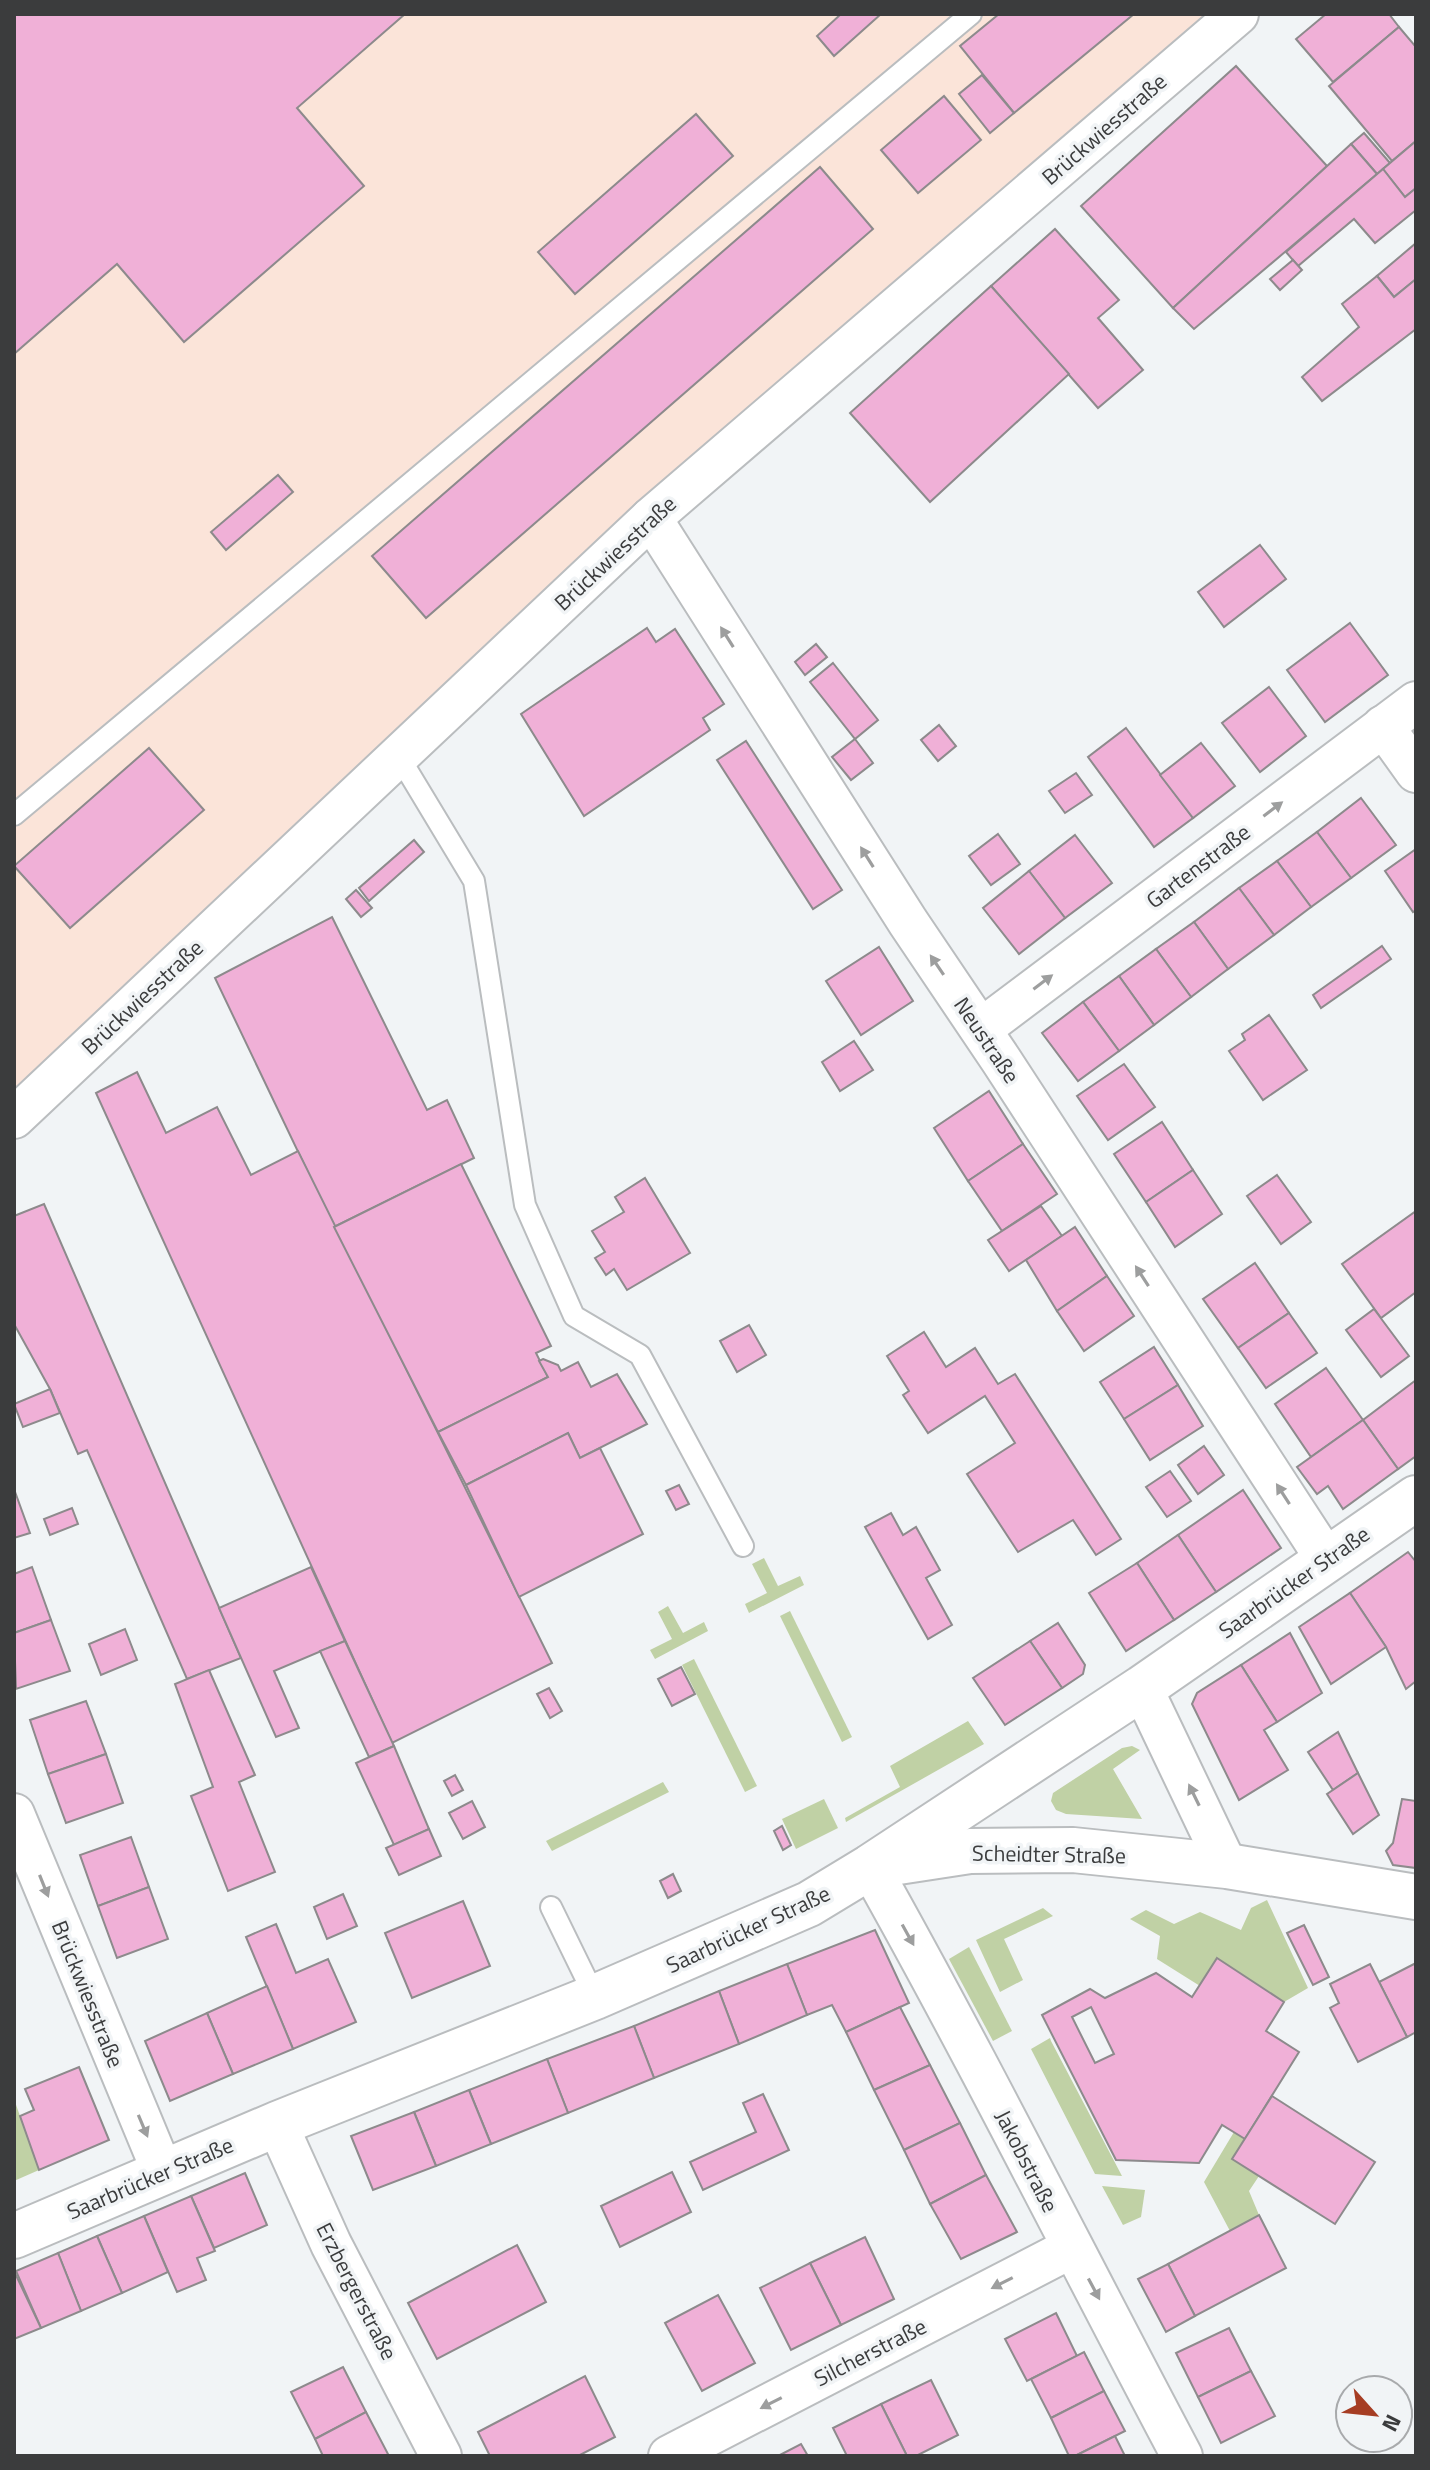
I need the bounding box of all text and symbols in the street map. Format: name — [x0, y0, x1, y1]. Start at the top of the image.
street label: Brückwiesstraße — [1034, 65, 1174, 193]
street label: Brückwiesstraße — [546, 487, 684, 619]
one-way arrow — [721, 626, 735, 648]
one-way arrow — [1263, 802, 1283, 818]
street label: Gartenstraße — [1139, 815, 1257, 917]
one-way arrow — [859, 846, 874, 867]
street label: Brückwiesstraße — [73, 931, 211, 1063]
one-way arrow — [930, 955, 945, 976]
one-way arrow — [1033, 975, 1053, 991]
street label: Neustraße — [946, 990, 1028, 1090]
one-way arrow — [1135, 1265, 1149, 1287]
one-way arrow — [1277, 1483, 1291, 1505]
street label: Saarbrücker Straße — [1211, 1517, 1377, 1647]
one-way arrow — [1187, 1784, 1201, 1807]
street label: Scheidter Straße — [972, 1836, 1126, 1872]
one-way arrow — [37, 1874, 50, 1898]
street label: Saarbrücker Straße — [660, 1876, 836, 1982]
street label: Brückwiesstraße — [43, 1915, 133, 2073]
one-way arrow — [901, 1924, 915, 1946]
street label: Jakobstraße — [987, 2104, 1067, 2218]
one-way arrow — [137, 2114, 150, 2138]
street label: Saarbrücker Straße — [62, 2128, 238, 2228]
street label: Erzbergerstraße — [308, 2216, 406, 2366]
one-way arrow — [991, 2276, 1013, 2290]
one-way arrow — [1087, 2278, 1100, 2301]
street label: Silcherstraße — [808, 2309, 932, 2395]
north arrow — [1334, 2374, 1414, 2454]
one-way arrow — [760, 2396, 783, 2410]
text: N — [1373, 2409, 1410, 2438]

